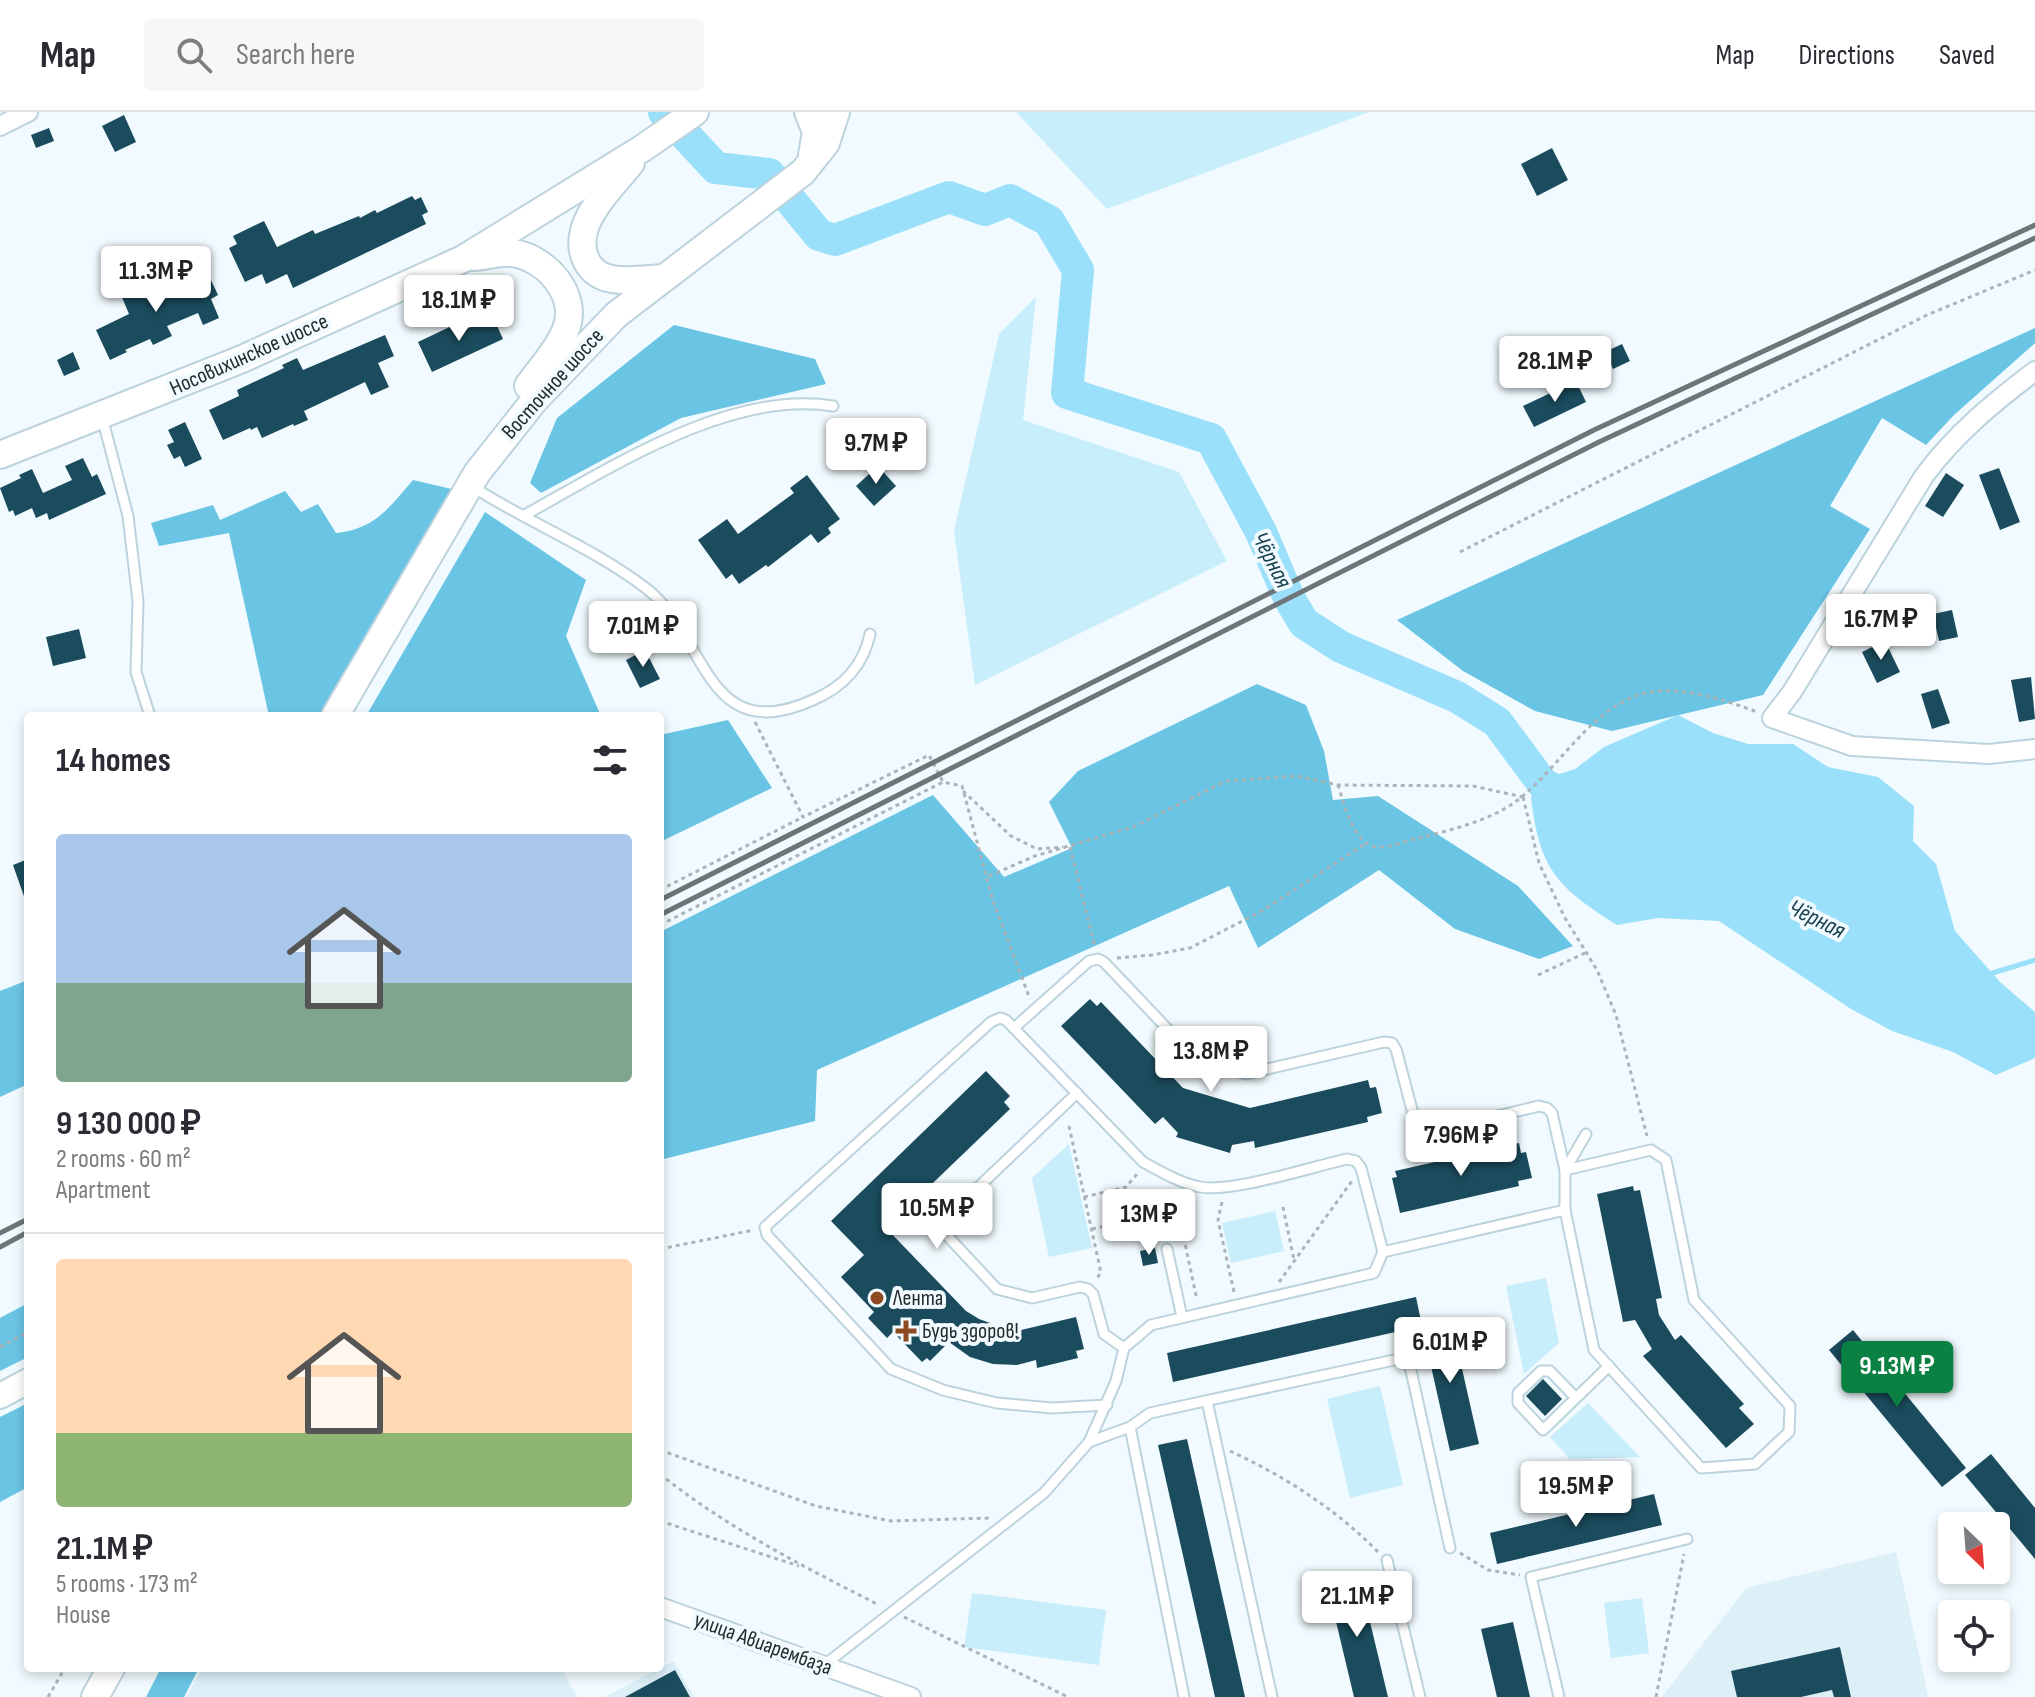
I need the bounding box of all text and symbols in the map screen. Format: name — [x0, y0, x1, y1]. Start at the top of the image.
search box — [144, 19, 704, 91]
text: Map — [40, 33, 96, 78]
icon: search — [172, 33, 216, 77]
text: Search here — [236, 37, 355, 73]
text: Map — [1716, 39, 1755, 72]
text: Directions — [1799, 39, 1895, 72]
text: Saved — [1939, 39, 1995, 72]
pin: 11.3M ₽ — [82, 246, 230, 314]
text: 11.3M ₽ — [119, 256, 193, 287]
pin: 18.1M ₽ — [385, 275, 533, 343]
text: 18.1M ₽ — [422, 285, 496, 316]
street label: Носовихинское шоссе — [166, 308, 332, 402]
street label: Восточное шоссе — [496, 323, 610, 445]
pin: 28.1M ₽ — [1481, 336, 1629, 404]
text: 28.1M ₽ — [1517, 346, 1593, 377]
pin: 9.7M ₽ — [811, 418, 941, 486]
text: 9.7M ₽ — [844, 428, 908, 459]
water label: Чёрная — [1246, 527, 1299, 594]
pin: 16.7M ₽ — [1807, 594, 1955, 662]
pin: 7.01M ₽ — [569, 601, 717, 669]
text: 16.7M ₽ — [1844, 604, 1918, 635]
text: 7.01M ₽ — [607, 611, 679, 642]
icon: filters — [588, 738, 632, 782]
text: 14 homes — [56, 740, 171, 781]
icon: home — [272, 886, 416, 1030]
water label: Чёрная — [1784, 893, 1851, 945]
pin: 13.8M ₽ — [1137, 1026, 1285, 1094]
text: 13.8M ₽ — [1173, 1036, 1249, 1067]
text: 9 130 000 ₽ — [56, 1103, 201, 1144]
pin: 7.96M ₽ — [1387, 1110, 1535, 1178]
text: 7.96M ₽ — [1424, 1120, 1498, 1151]
text: 2 rooms · 60 m² — [56, 1144, 191, 1175]
text: Apartment — [56, 1175, 150, 1206]
pin: 10.5M ₽ — [863, 1183, 1011, 1251]
pin: 13M ₽ — [1093, 1189, 1205, 1257]
text: 10.5M ₽ — [900, 1193, 974, 1224]
text: 13M ₽ — [1120, 1199, 1178, 1230]
place label: Лента — [892, 1285, 943, 1312]
marker: Лента — [868, 1289, 886, 1307]
icon: home — [272, 1311, 416, 1455]
pin: 6.01M ₽ — [1376, 1317, 1524, 1385]
place label: Будь здоров! — [922, 1318, 1019, 1345]
marker: Будь здоров! — [897, 1322, 915, 1340]
text: 6.01M ₽ — [1412, 1327, 1488, 1358]
pin: 9.13M ₽ — [1823, 1341, 1971, 1409]
text: 9.13M ₽ — [1859, 1351, 1935, 1382]
pin: 19.5M ₽ — [1502, 1461, 1650, 1529]
text: 19.5M ₽ — [1538, 1471, 1614, 1502]
north arrow — [1938, 1512, 2010, 1584]
map controls — [1938, 1512, 2010, 1672]
text: 21.1M ₽ — [56, 1528, 153, 1569]
text: 5 rooms · 173 m² — [56, 1569, 198, 1600]
pin: 21.1M ₽ — [1283, 1571, 1431, 1639]
text: 21.1M ₽ — [1320, 1581, 1394, 1612]
text: House — [56, 1600, 111, 1631]
button: locate — [1938, 1600, 2010, 1672]
street label: улица Авиарембаза — [690, 1607, 836, 1681]

